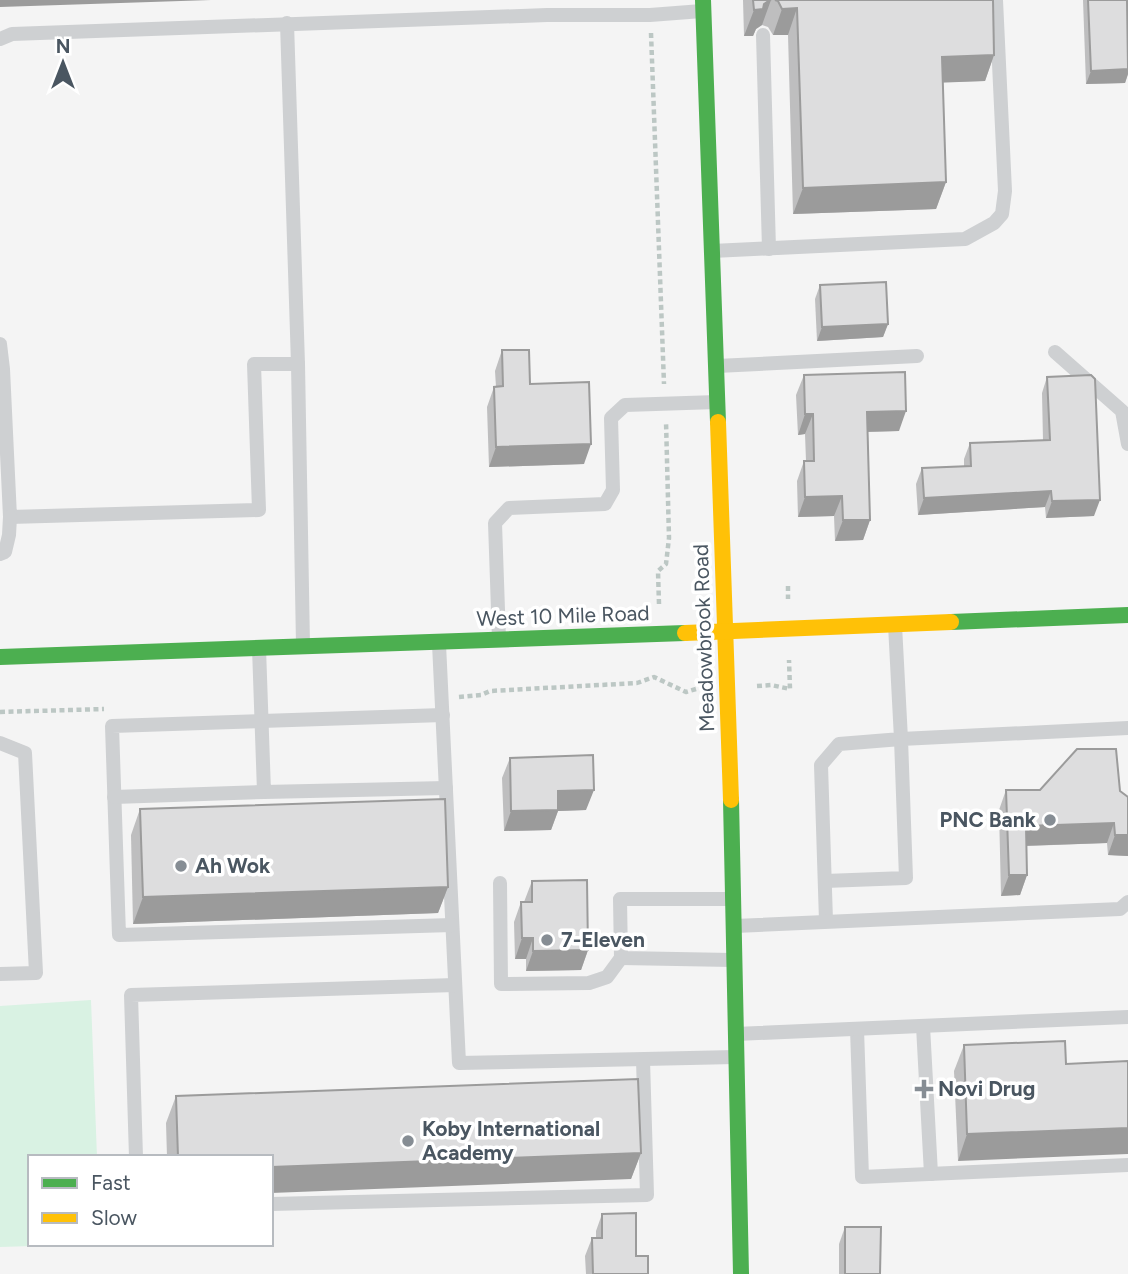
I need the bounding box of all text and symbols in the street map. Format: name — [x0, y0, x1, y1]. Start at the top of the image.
north arrow — [28, 28, 98, 98]
text: N — [56, 35, 70, 58]
street label: Meadowbrook Road — [688, 544, 719, 732]
street label: West 10 Mile Road — [476, 600, 650, 631]
place label: PNC Bank — [940, 807, 1037, 832]
marker: PNC Bank — [1042, 812, 1058, 828]
place label: Ah Wok — [195, 853, 271, 878]
marker: Ah Wok — [173, 858, 189, 874]
place label: 7-Eleven — [561, 927, 645, 952]
marker: 7-Eleven — [539, 932, 555, 948]
place label: Novi Drug — [938, 1076, 1035, 1101]
marker: Novi Drug — [916, 1081, 932, 1097]
place label: Koby International Academy — [422, 1116, 600, 1165]
marker: Koby International Academy — [400, 1133, 416, 1149]
legend — [28, 1155, 273, 1246]
text: Fast — [91, 1170, 131, 1195]
text: Slow — [91, 1205, 137, 1230]

